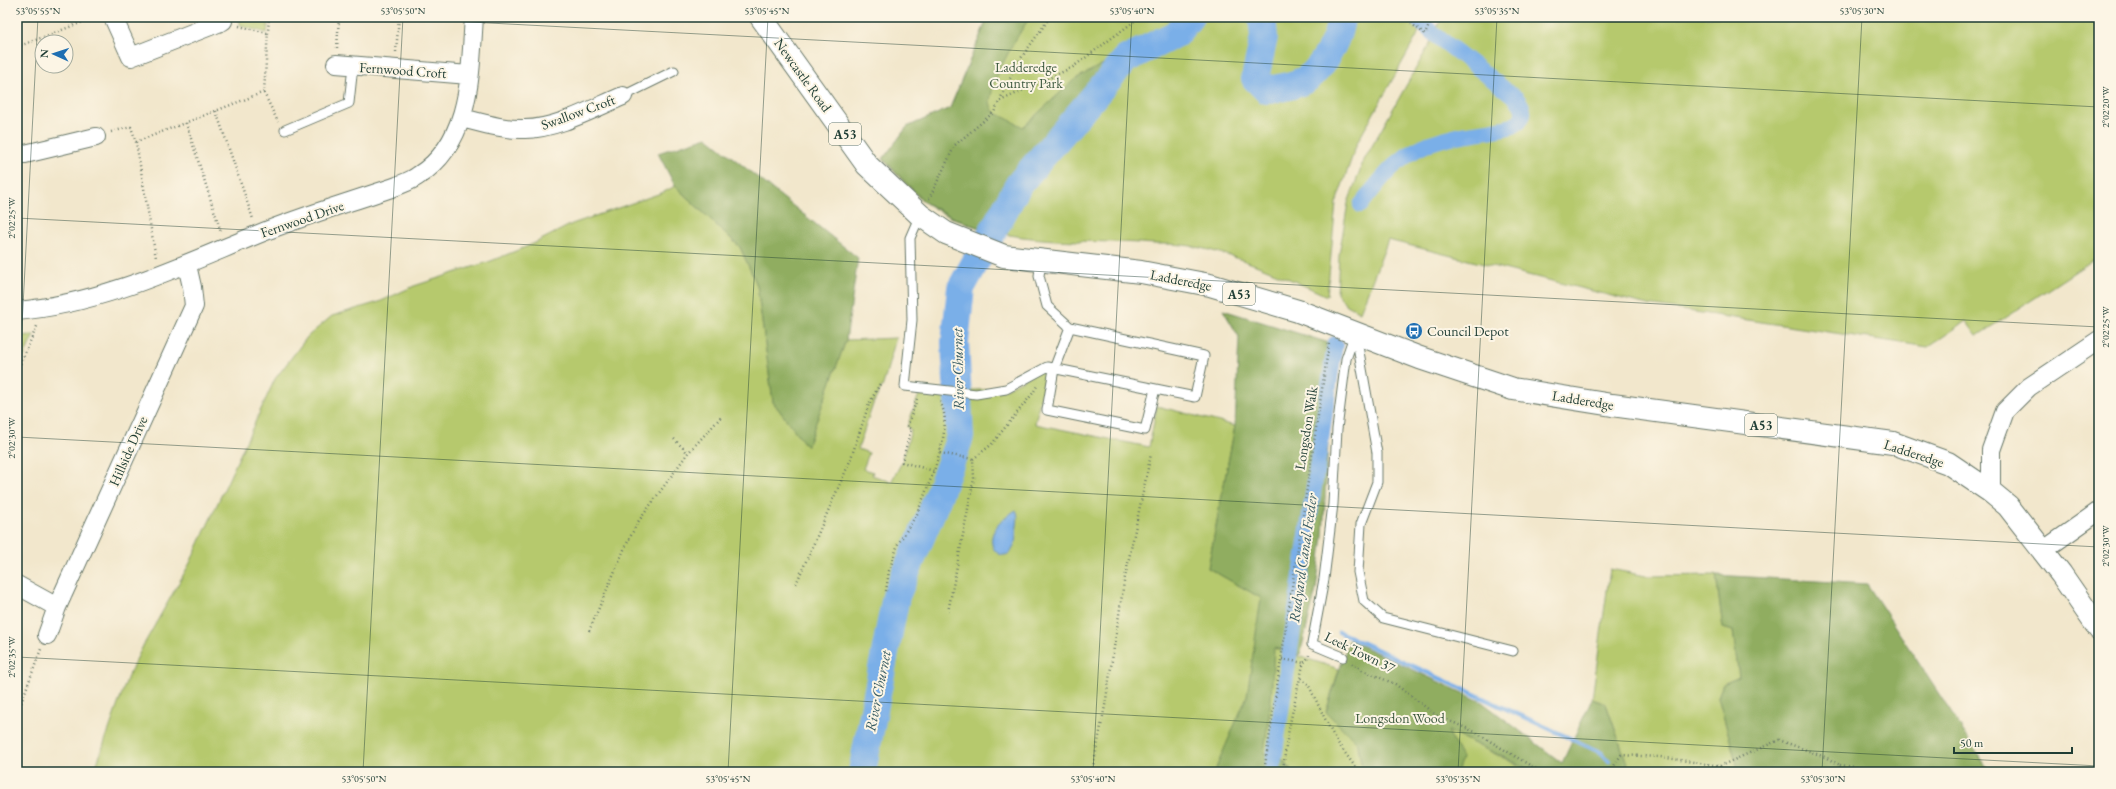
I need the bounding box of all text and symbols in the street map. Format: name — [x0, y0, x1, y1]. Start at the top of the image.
text: 53°05'55"N — [16, 4, 61, 17]
text: 53°05'50"N — [381, 4, 426, 17]
text: 53°05'45"N — [745, 4, 790, 17]
text: 53°05'40"N — [1110, 4, 1155, 17]
text: 53°05'35"N — [1475, 4, 1520, 17]
text: 53°05'30"N — [1840, 4, 1885, 17]
north arrow — [34, 34, 74, 74]
street label: Newcastle Road — [770, 35, 836, 116]
text: N — [37, 49, 51, 58]
street label: Fernwood Croft — [359, 58, 448, 82]
park label: Ladderedge Country Park — [989, 58, 1063, 92]
text: 2°02'20"W — [2099, 85, 2112, 128]
street label: Swallow Croft — [538, 90, 618, 134]
road number: A53 — [829, 123, 861, 145]
text: 2°02'25"W — [5, 196, 18, 239]
street label: Fernwood Drive — [258, 196, 346, 242]
street label: Ladderedge — [1149, 265, 1214, 295]
road number: A53 — [1223, 283, 1255, 305]
text: 2°02'25"W — [2099, 305, 2112, 348]
bus stop icon: Council Depot — [1404, 321, 1424, 341]
place label: Council Depot — [1427, 322, 1509, 340]
water label: River Churnet — [947, 327, 968, 410]
street label: Longsdon Walk — [1291, 385, 1322, 471]
street label: Ladderedge — [1551, 386, 1616, 414]
street label: Hillside Drive — [105, 413, 152, 489]
road number: A53 — [1745, 414, 1777, 436]
text: 2°02'30"W — [5, 416, 18, 459]
street label: Ladderedge — [1882, 435, 1947, 471]
water label: Rudyard Canal Feeder — [1284, 491, 1321, 624]
text: 2°02'30"W — [2099, 524, 2112, 567]
street label: Leek Town 37 — [1322, 627, 1398, 677]
text: 2°02'35"W — [5, 635, 18, 678]
water label: River Churnet — [860, 648, 895, 733]
park label: Longsdon Wood — [1355, 709, 1446, 727]
scale bar — [1954, 729, 2072, 755]
text: 50 m — [1960, 735, 1984, 751]
text: 53°05'50"N — [342, 772, 387, 785]
text: 53°05'45"N — [706, 772, 751, 785]
text: 53°05'40"N — [1071, 772, 1116, 785]
text: 53°05'35"N — [1436, 772, 1481, 785]
text: 53°05'30"N — [1801, 772, 1846, 785]

